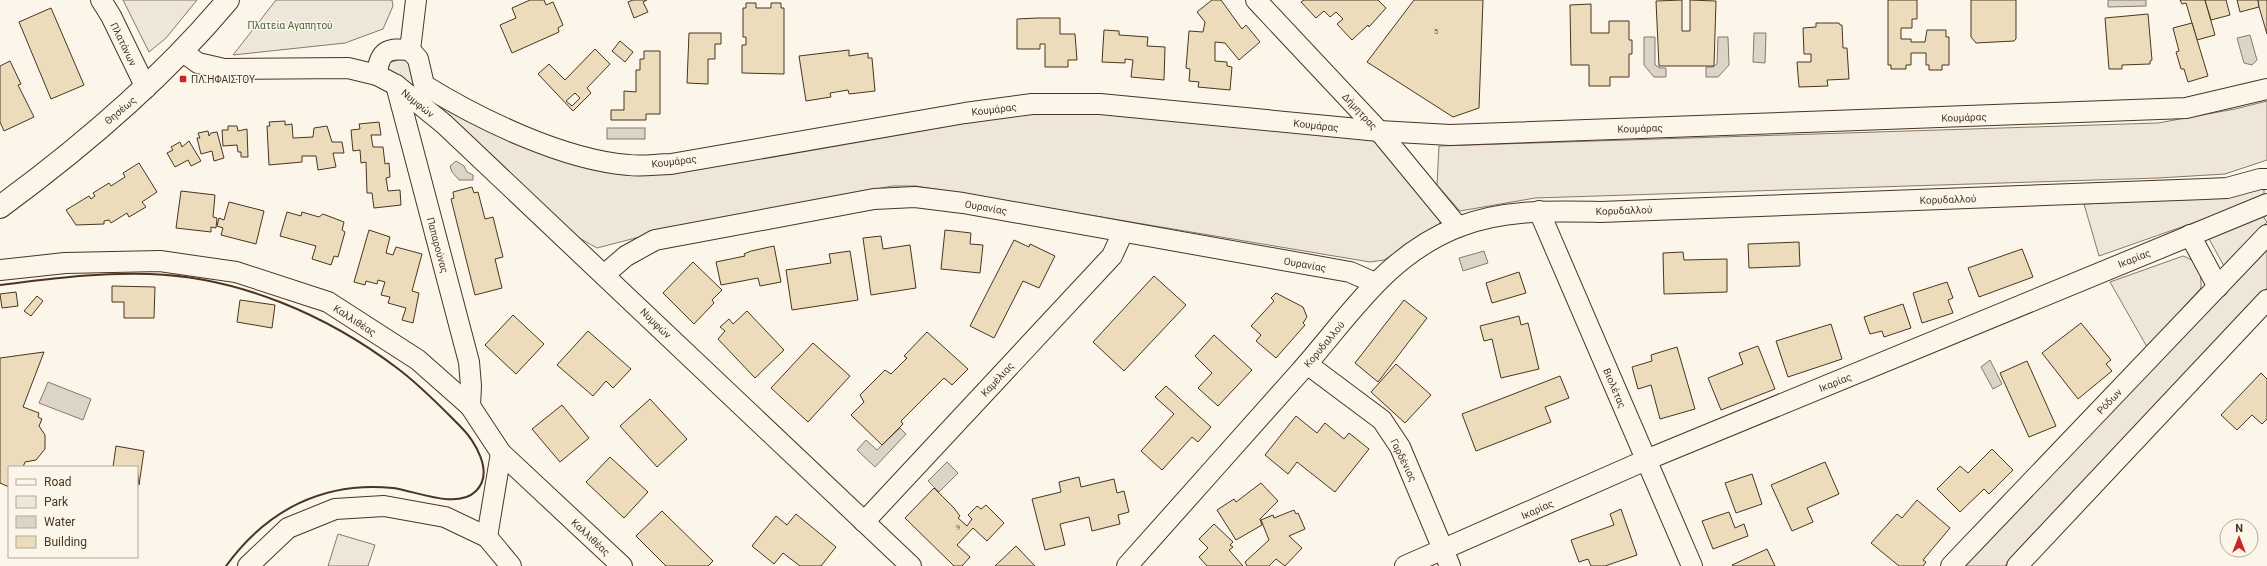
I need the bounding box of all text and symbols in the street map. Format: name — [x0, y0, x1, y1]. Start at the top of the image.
park label: Πλατεία Αγαπητού — [247, 20, 333, 31]
street label: Πλατάνων — [108, 21, 139, 68]
house number: 5 — [1434, 27, 1439, 36]
marker: ΠΛ.ΗΦΑΙΣΤΟΥ — [178, 74, 188, 84]
place label: ΠΛ.ΗΦΑΙΣΤΟΥ — [191, 74, 255, 85]
street label: Νυμφών — [399, 87, 436, 121]
street label: Δήμητρας — [1339, 91, 1379, 133]
street label: Θησέως — [103, 94, 139, 127]
street label: Κουμάρας — [971, 101, 1017, 119]
street label: Κουμάρας — [1941, 111, 1987, 125]
street label: Κουμάρας — [1293, 118, 1339, 134]
street label: Κουμάρας — [1617, 122, 1663, 136]
street label: Κουμάρας — [651, 153, 697, 171]
street label: Κορυδαλλού — [1919, 193, 1977, 206]
street label: Ουρανίας — [964, 198, 1008, 218]
street label: Κορυδαλλού — [1595, 204, 1653, 217]
street label: Παπαρούνας — [424, 216, 450, 274]
street label: Ικαρίας — [2116, 247, 2152, 271]
street label: Ουρανίας — [1283, 255, 1327, 275]
street label: Καλλιθέας — [331, 303, 378, 339]
street label: Νυμφών — [637, 306, 673, 341]
street label: Κορυδαλλού — [1302, 319, 1347, 370]
street label: Καμέλιας — [979, 360, 1017, 399]
street label: Βιολέτας — [1600, 367, 1628, 410]
street label: Ικαρίας — [1817, 371, 1853, 395]
street label: Ρόδων — [2095, 386, 2124, 416]
street label: Γαρδένιας — [1388, 437, 1419, 484]
legend — [8, 466, 138, 558]
text: Road — [44, 475, 72, 489]
text: Park — [44, 495, 69, 509]
street label: Ικαρίας — [1519, 498, 1555, 522]
text: Water — [44, 515, 75, 529]
street label: Καλλιθέας — [569, 517, 612, 559]
north arrow — [2219, 518, 2259, 558]
text: N — [2235, 522, 2243, 535]
house number: 9 — [956, 523, 960, 532]
text: Building — [44, 535, 87, 549]

